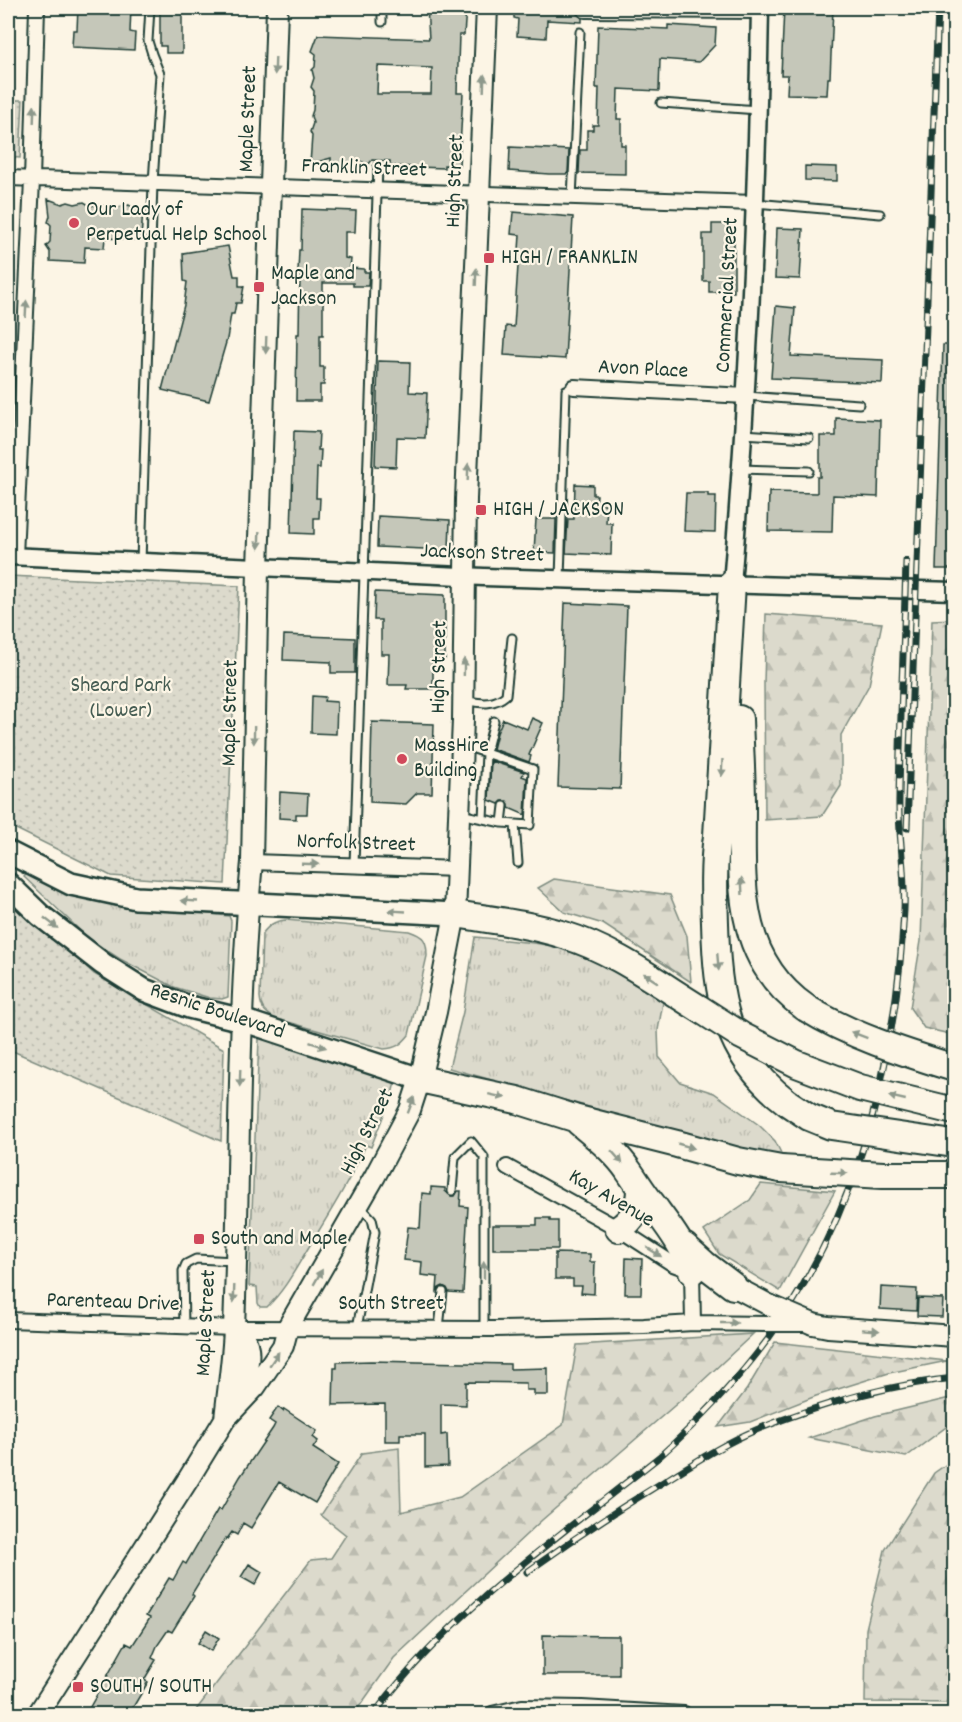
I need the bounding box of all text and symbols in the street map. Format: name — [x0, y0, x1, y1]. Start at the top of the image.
one-way arrow — [270, 56, 280, 75]
street label: Maple Street — [232, 65, 266, 173]
one-way arrow — [479, 73, 489, 92]
one-way arrow — [29, 105, 39, 124]
street label: High Street — [439, 134, 473, 228]
street label: Franklin Street — [301, 151, 427, 187]
place label: Our Lady of Perpetual Help School — [86, 195, 267, 251]
marker: Our Lady of Perpetual Help School — [67, 216, 81, 230]
street label: Commercial Street — [708, 216, 748, 374]
place label: HIGH / FRANKLIN — [501, 243, 638, 274]
marker: HIGH / FRANKLIN — [482, 251, 496, 265]
place label: Maple and Jackson — [271, 259, 355, 315]
one-way arrow — [472, 268, 481, 287]
marker: Maple and Jackson — [252, 280, 266, 294]
one-way arrow — [22, 299, 31, 318]
one-way arrow — [261, 335, 270, 354]
street label: Avon Place — [597, 352, 689, 388]
one-way arrow — [463, 463, 472, 482]
place label: HIGH / JACKSON — [493, 495, 624, 526]
marker: HIGH / JACKSON — [474, 503, 488, 517]
one-way arrow — [255, 530, 264, 549]
street label: Jackson Street — [420, 536, 544, 572]
street label: High Street — [424, 620, 456, 714]
one-way arrow — [459, 658, 469, 677]
street label: Maple Street — [215, 659, 247, 767]
park label: Sheard Park (Lower) — [71, 671, 171, 727]
one-way arrow — [250, 725, 259, 744]
place label: MassHire Building — [414, 731, 489, 787]
marker: MassHire Building — [395, 752, 409, 766]
one-way arrow — [717, 758, 726, 777]
street label: Norfolk Street — [296, 826, 416, 862]
one-way arrow — [300, 859, 319, 868]
one-way arrow — [738, 876, 747, 895]
one-way arrow — [180, 897, 199, 906]
one-way arrow — [388, 907, 407, 916]
one-way arrow — [43, 917, 58, 929]
one-way arrow — [713, 953, 723, 972]
one-way arrow — [643, 973, 659, 984]
street label: Resnic Boulevard — [145, 976, 289, 1048]
one-way arrow — [850, 1030, 868, 1040]
one-way arrow — [309, 1041, 327, 1050]
one-way arrow — [236, 1069, 245, 1088]
street label: High Street — [333, 1083, 403, 1181]
one-way arrow — [488, 1092, 507, 1101]
one-way arrow — [888, 1092, 907, 1102]
one-way arrow — [406, 1096, 416, 1114]
one-way arrow — [677, 1142, 695, 1152]
one-way arrow — [610, 1149, 623, 1164]
street label: Kay Avenue — [562, 1162, 660, 1236]
one-way arrow — [830, 1168, 849, 1178]
place label: South and Maple — [211, 1224, 347, 1255]
marker: South and Maple — [192, 1232, 206, 1246]
one-way arrow — [646, 1246, 662, 1257]
one-way arrow — [479, 1260, 489, 1279]
street label: Maple Street — [189, 1269, 225, 1377]
one-way arrow — [312, 1269, 323, 1285]
street label: Parenteau Drive — [46, 1285, 180, 1321]
one-way arrow — [229, 1285, 238, 1304]
street label: South Street — [338, 1289, 444, 1320]
one-way arrow — [720, 1318, 739, 1328]
one-way arrow — [862, 1325, 881, 1335]
one-way arrow — [268, 1352, 280, 1368]
place label: SOUTH / SOUTH — [90, 1672, 212, 1703]
marker: SOUTH / SOUTH — [71, 1680, 85, 1694]

